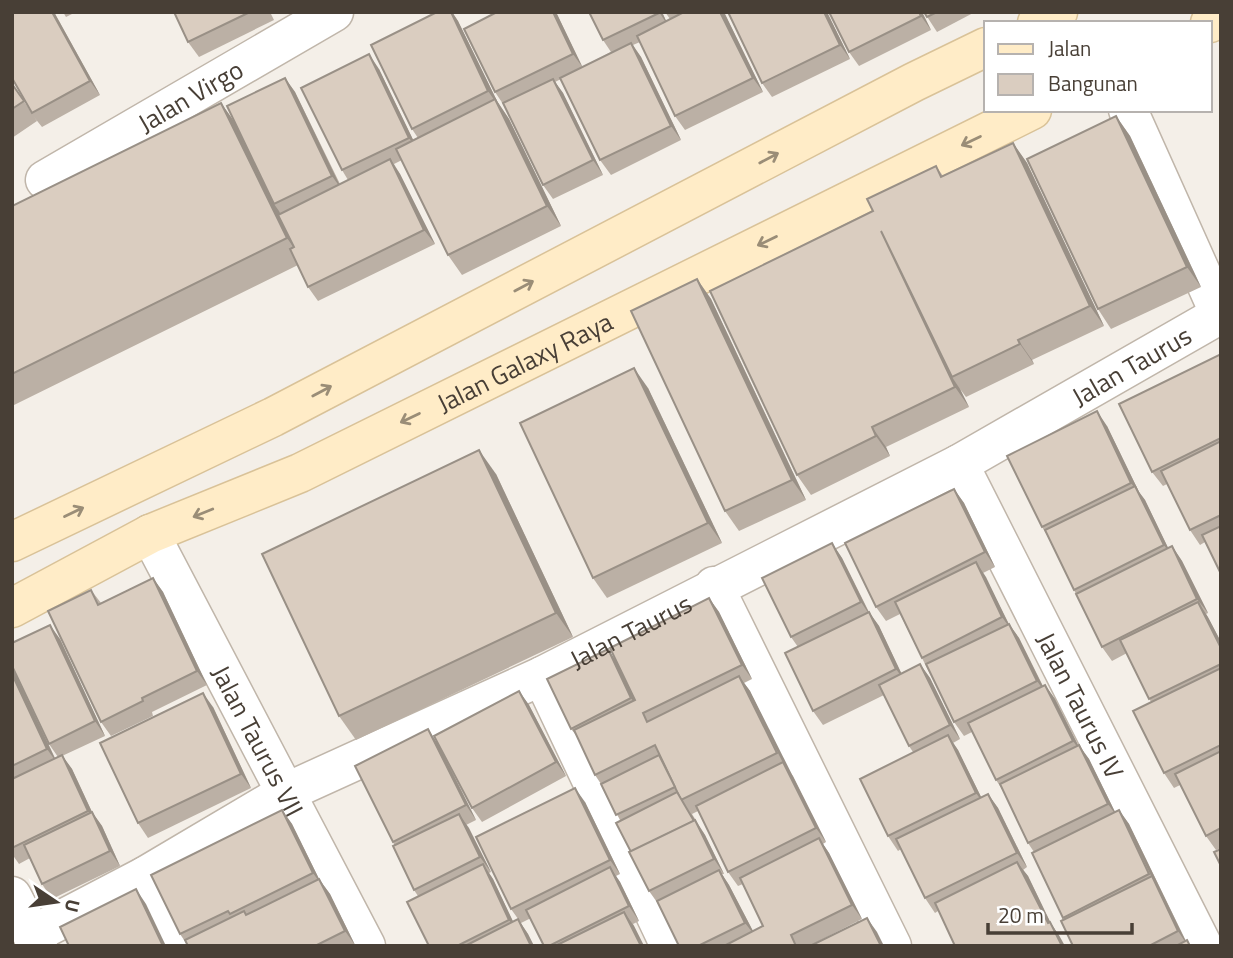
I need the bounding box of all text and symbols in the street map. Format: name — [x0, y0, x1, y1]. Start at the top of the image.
legend — [984, 21, 1212, 112]
text: Jalan — [1048, 32, 1091, 64]
street label: Jalan Virgo — [130, 50, 250, 142]
text: Bangunan — [1048, 67, 1138, 99]
one-way arrow — [961, 134, 982, 148]
one-way arrow — [758, 151, 779, 164]
one-way arrow — [757, 235, 778, 249]
one-way arrow — [513, 279, 534, 292]
street label: Jalan Galaxy Raya — [430, 302, 619, 422]
street label: Jalan Taurus — [1064, 316, 1199, 415]
one-way arrow — [312, 384, 332, 398]
one-way arrow — [400, 412, 421, 426]
one-way arrow — [63, 505, 84, 519]
one-way arrow — [193, 507, 214, 520]
street label: Jalan Taurus — [563, 584, 698, 678]
street label: Jalan Taurus IV — [1027, 625, 1134, 785]
street label: Jalan Taurus VII — [202, 658, 314, 823]
north arrow — [21, 867, 91, 937]
scale bar — [988, 892, 1132, 936]
text: U — [58, 897, 89, 915]
text: 20 m — [998, 899, 1044, 931]

